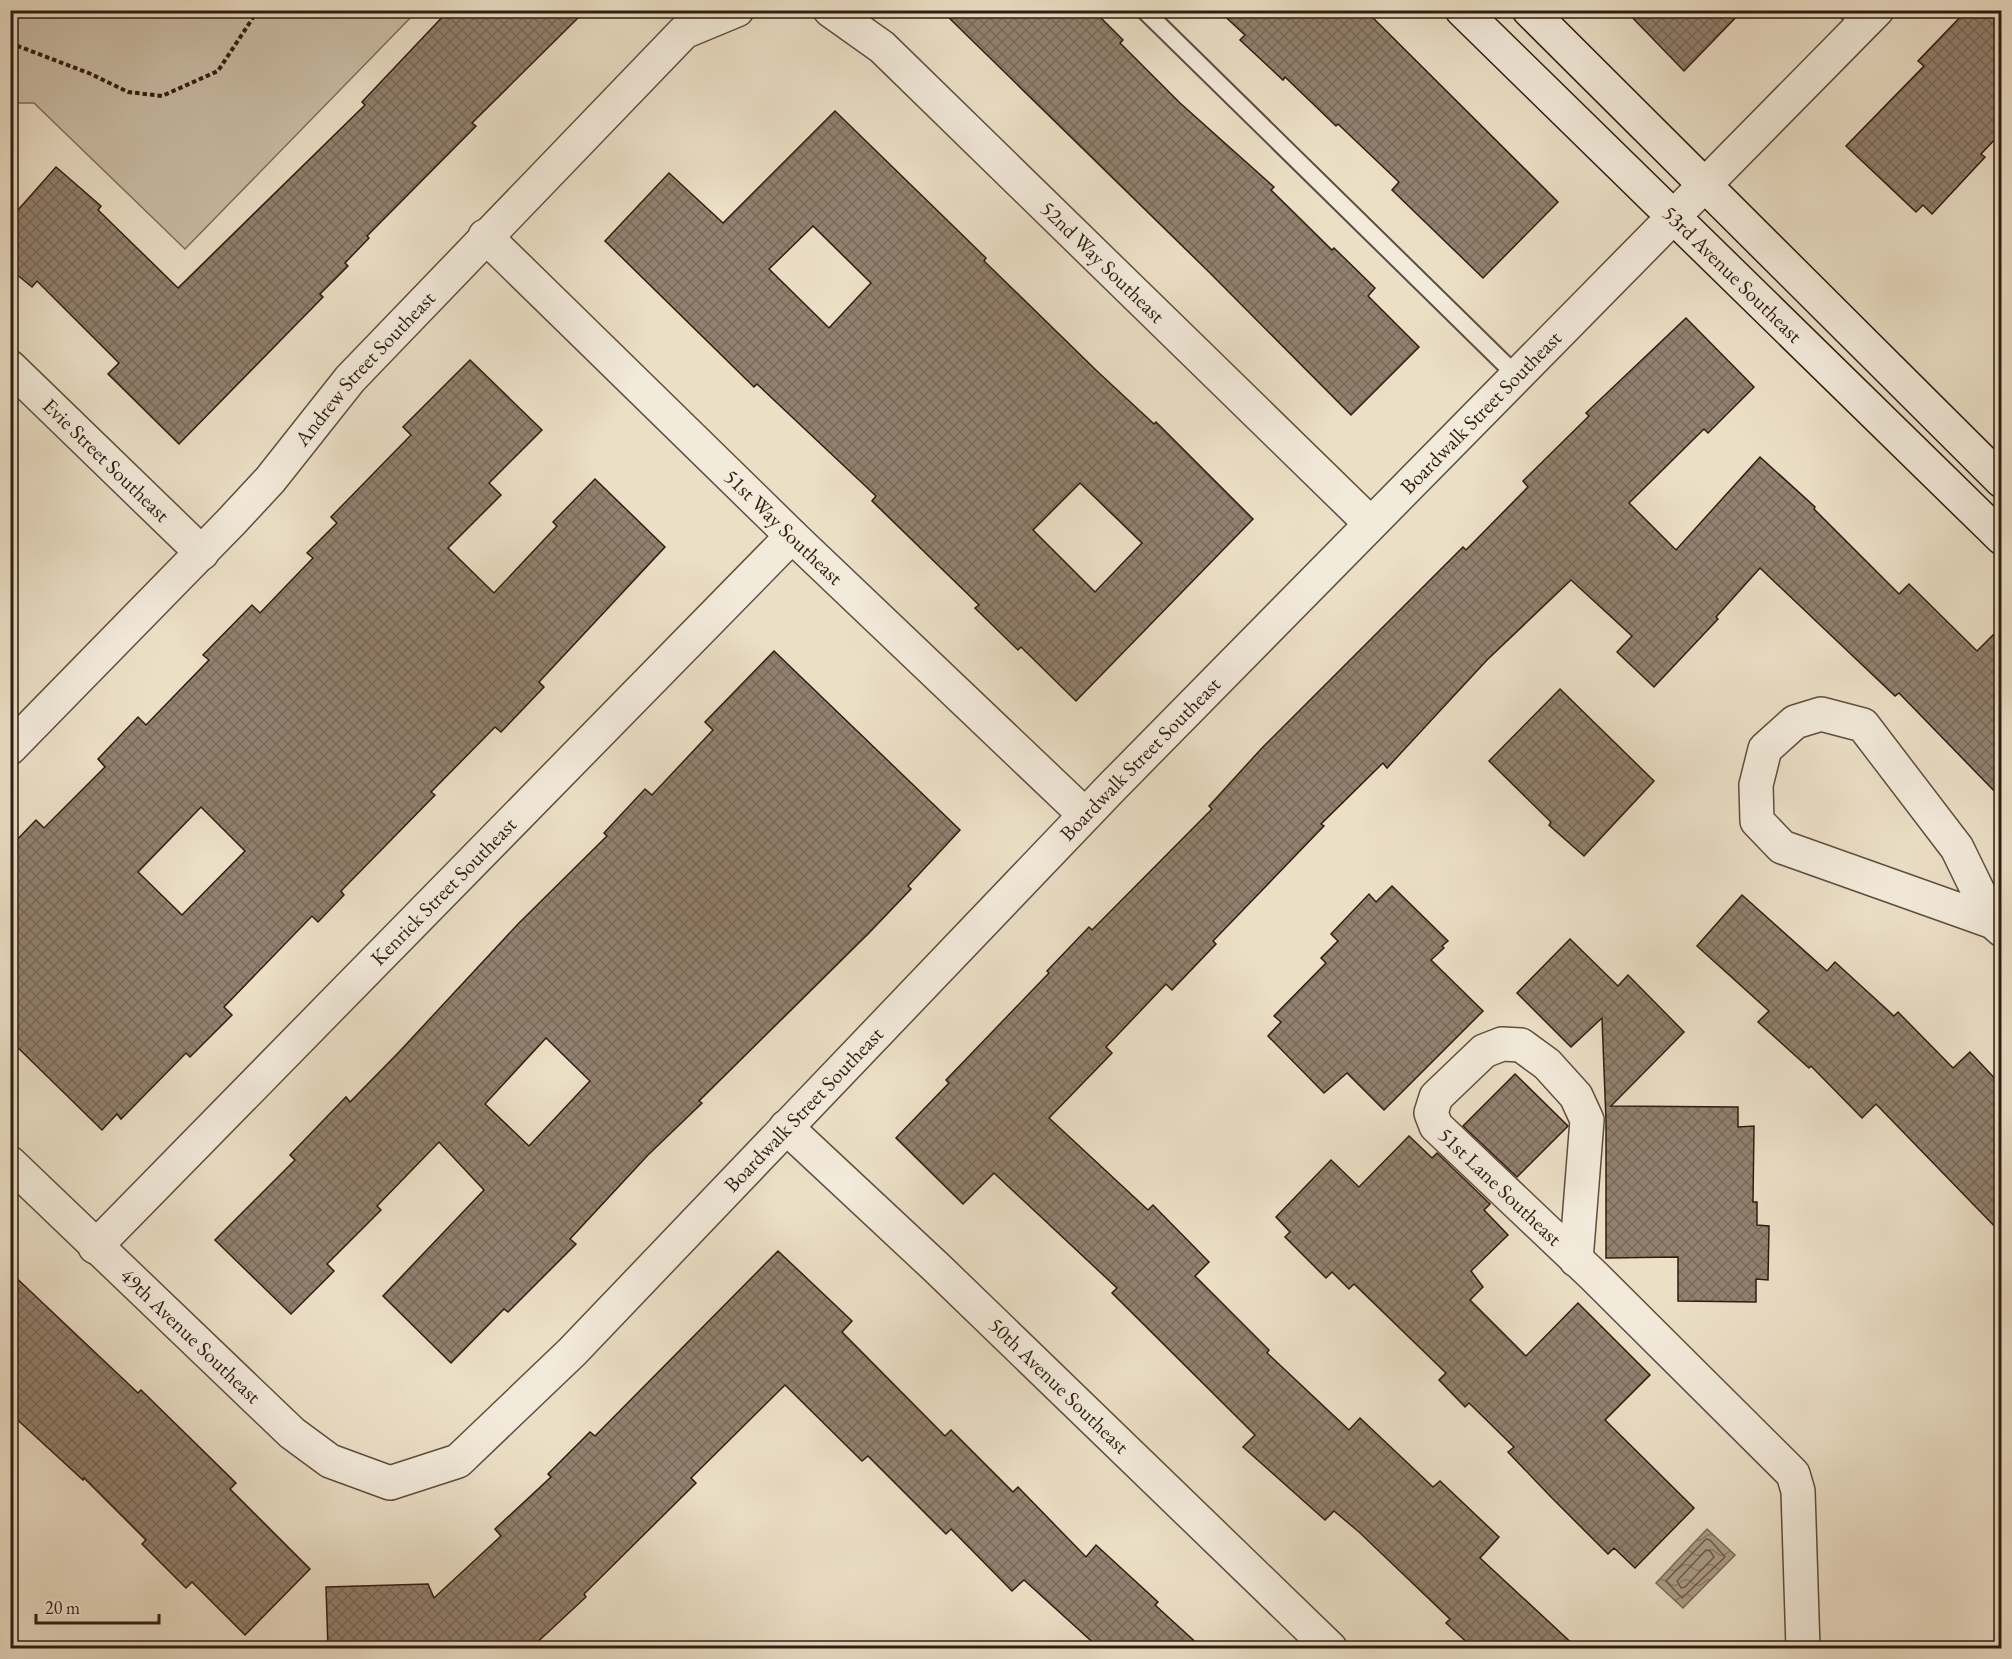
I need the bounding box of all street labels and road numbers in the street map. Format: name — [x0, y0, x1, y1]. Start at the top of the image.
street label: 52nd Way Southeast — [1035, 195, 1171, 329]
street label: 53rd Avenue Southeast — [1657, 199, 1809, 349]
street label: Andrew Street Southeast — [288, 284, 441, 452]
street label: Boardwalk Street Southeast — [1394, 324, 1567, 500]
street label: Evie Street Southeast — [37, 392, 176, 528]
street label: 51st Way Southeast — [719, 463, 849, 591]
street label: Boardwalk Street Southeast — [1054, 671, 1226, 846]
street label: Kenrick Street Southeast — [364, 811, 522, 971]
street label: Boardwalk Street Southeast — [718, 1020, 889, 1198]
street label: 51st Lane Southeast — [1433, 1121, 1568, 1252]
street label: 49th Avenue Southeast — [115, 1262, 267, 1410]
street label: 50th Avenue Southeast — [983, 1311, 1135, 1460]

